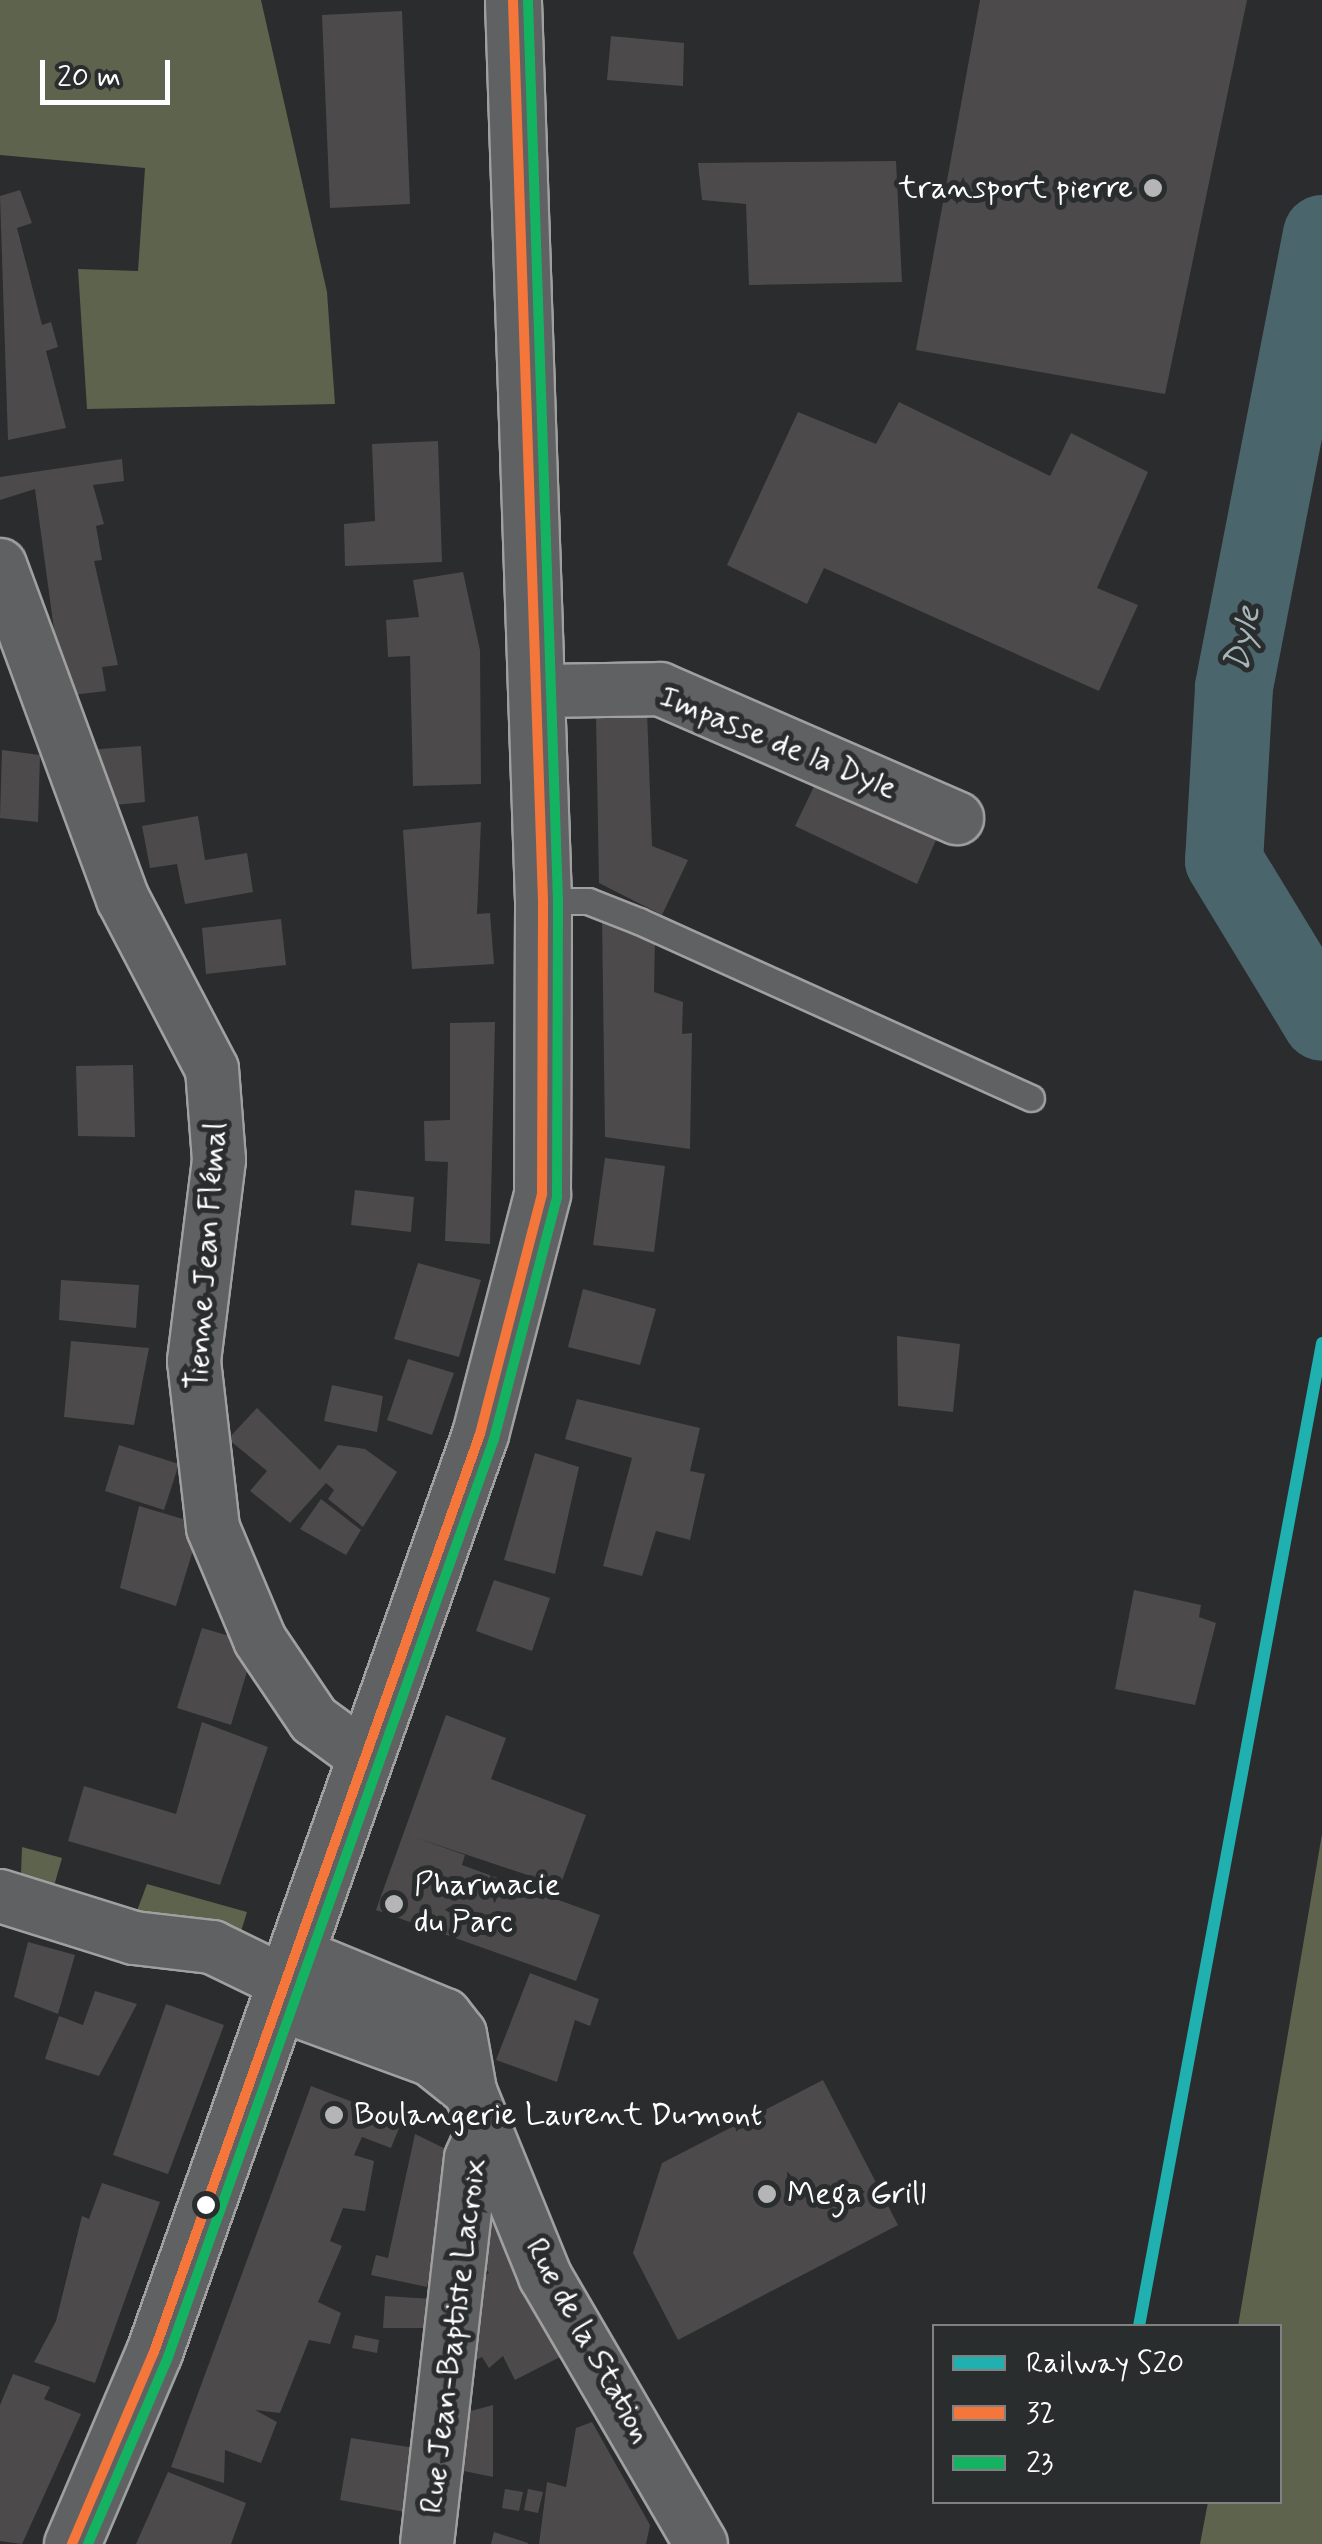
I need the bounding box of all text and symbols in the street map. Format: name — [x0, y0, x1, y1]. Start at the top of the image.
scale bar — [45, 40, 175, 102]
text: 20 m — [57, 58, 121, 97]
place label: transport pierre — [900, 169, 1133, 207]
marker: transport pierre — [1142, 177, 1164, 199]
water label: Dyle — [1216, 603, 1270, 675]
street label: Impasse de la Dyle — [653, 678, 903, 808]
street label: Tienne Jean Flémal — [179, 1121, 235, 1391]
place label: Pharmacie du Parc — [414, 1867, 560, 1942]
marker: Pharmacie du Parc — [383, 1893, 405, 1915]
place label: Boulangerie Laurent Dumont — [354, 2096, 774, 2134]
marker: Boulangerie Laurent Dumont — [323, 2104, 345, 2126]
street label: Rue Jean-Baptiste Lacroix — [413, 2156, 495, 2516]
place label: Mega Grill — [787, 2175, 926, 2213]
marker: Mega Grill — [756, 2183, 778, 2205]
unlabelled marker — [196, 2195, 216, 2215]
street label: Rue de la Station — [517, 2234, 659, 2448]
legend — [932, 2324, 1282, 2504]
text: Railway S20 — [1026, 2344, 1184, 2383]
text: 32 — [1026, 2394, 1055, 2433]
text: 23 — [1026, 2444, 1053, 2483]

